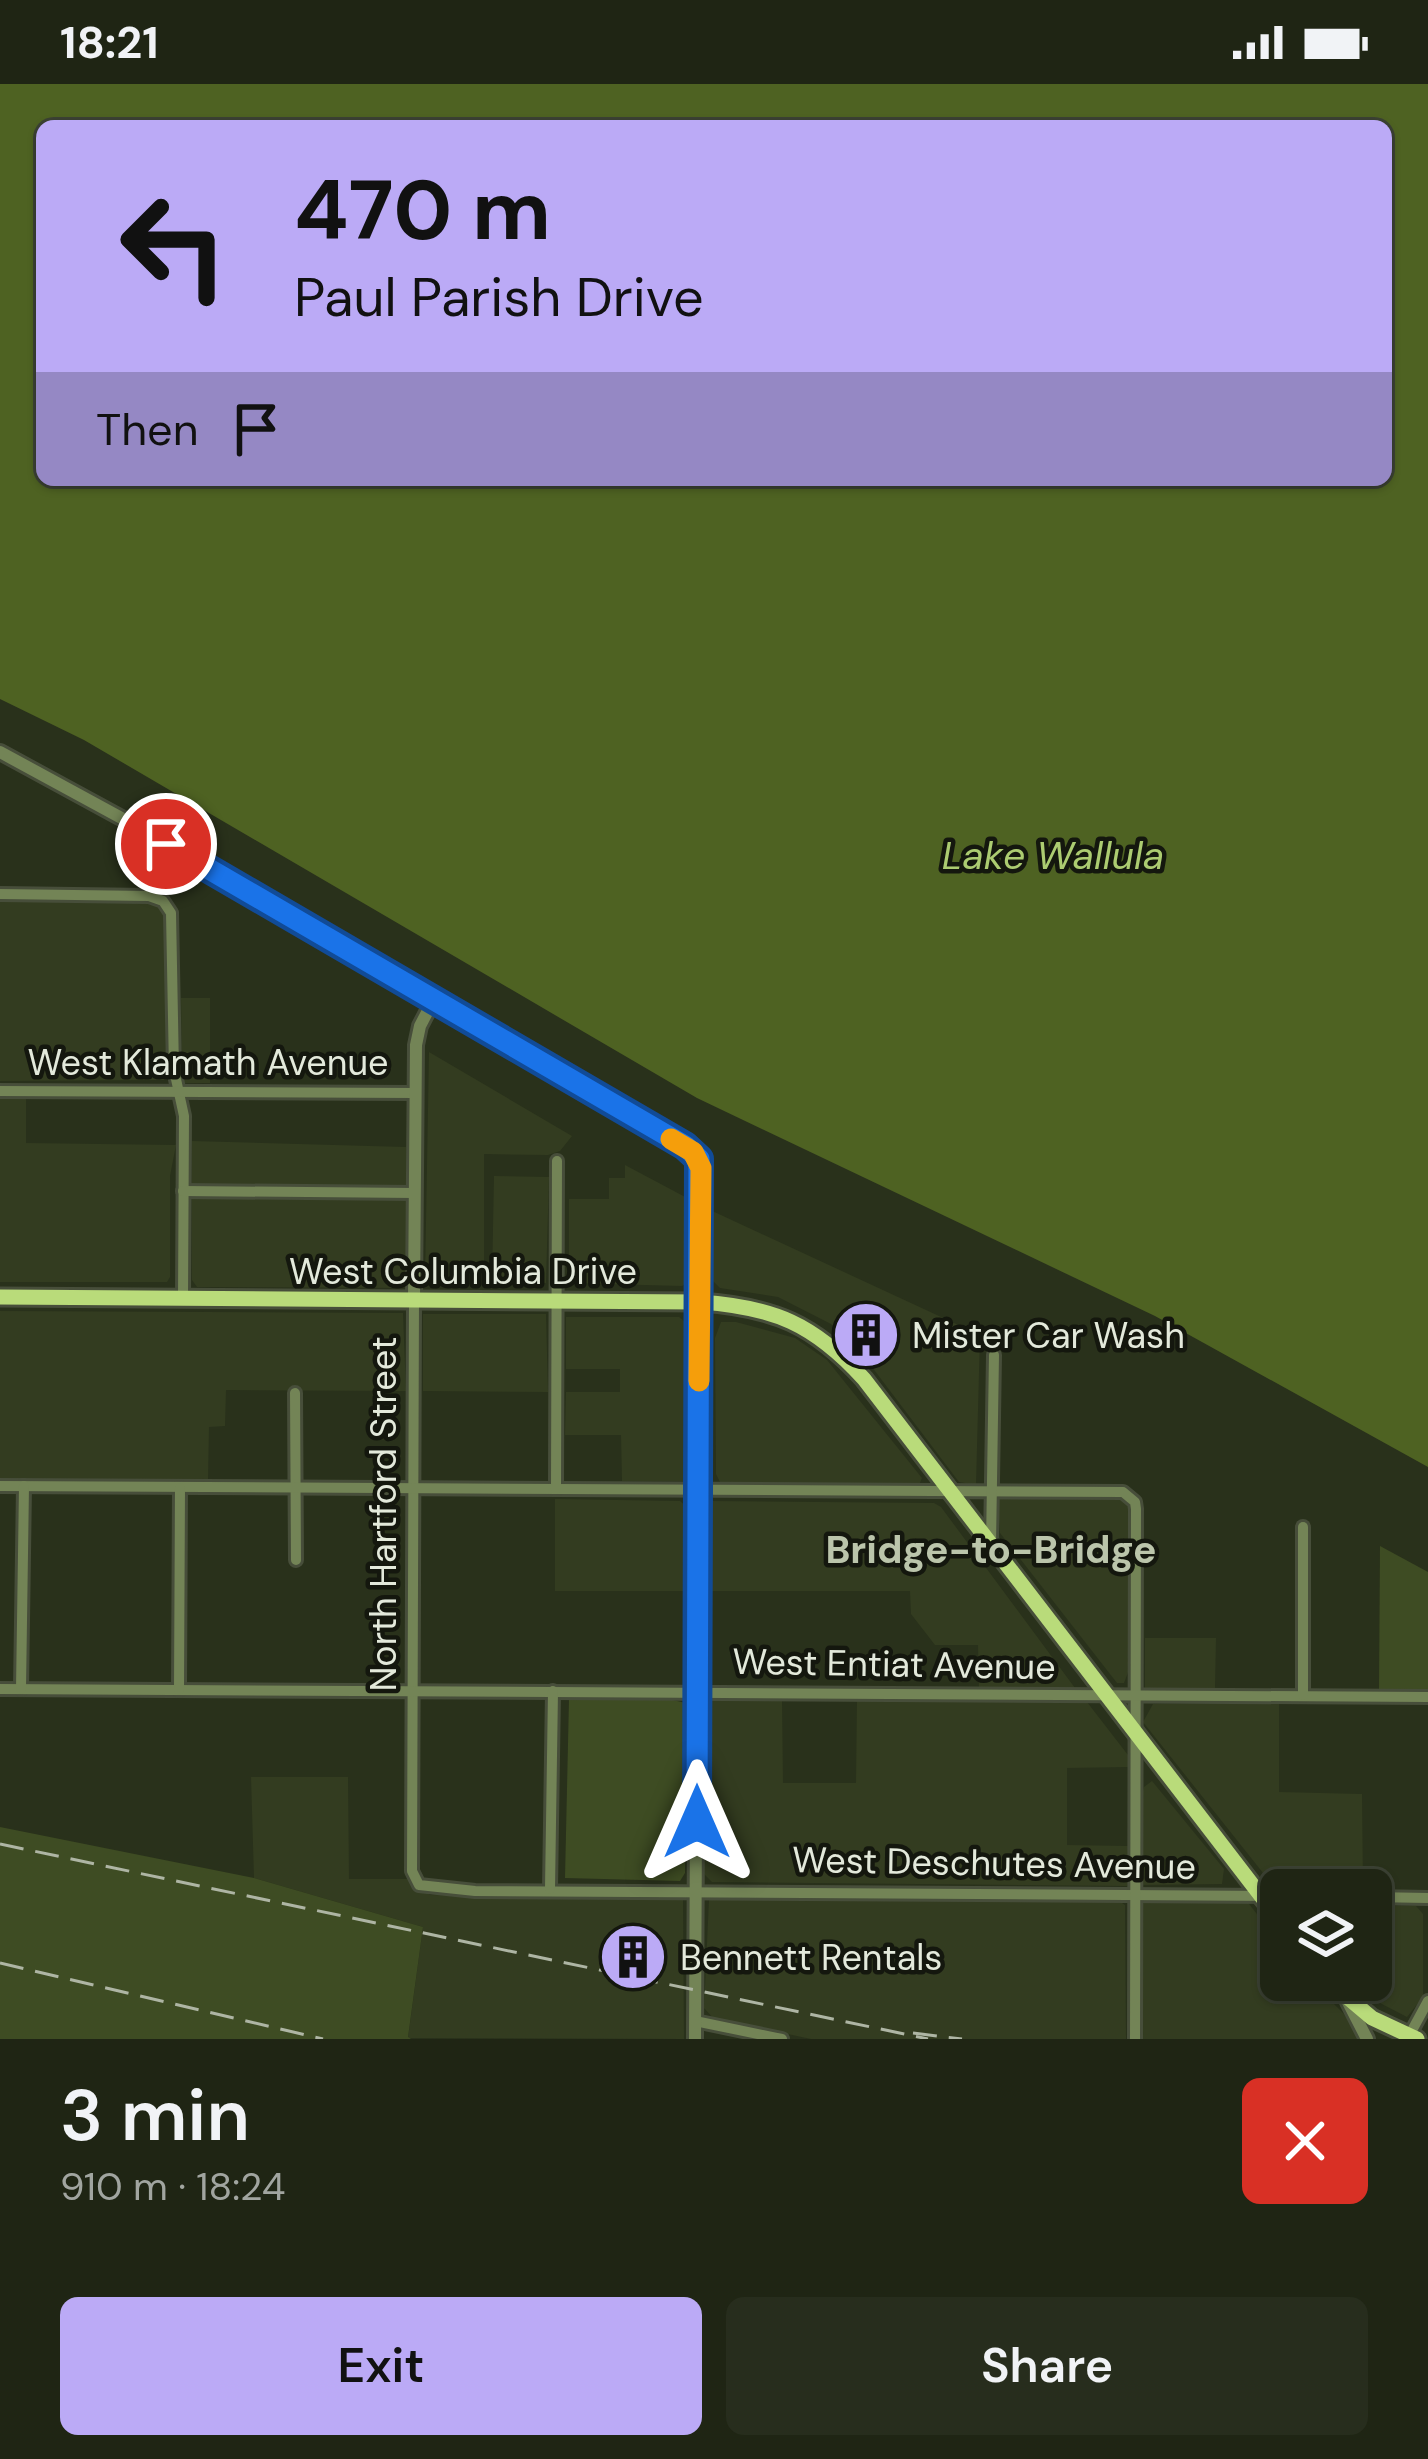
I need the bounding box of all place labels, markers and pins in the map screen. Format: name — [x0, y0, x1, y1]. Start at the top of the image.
pin — [115, 793, 217, 895]
building icon: Mister Car Wash — [831, 1300, 901, 1370]
place label: Mister Car Wash — [912, 1312, 1185, 1359]
building icon: Bennett Rentals — [598, 1922, 668, 1992]
place label: Bennett Rentals — [680, 1934, 942, 1981]

